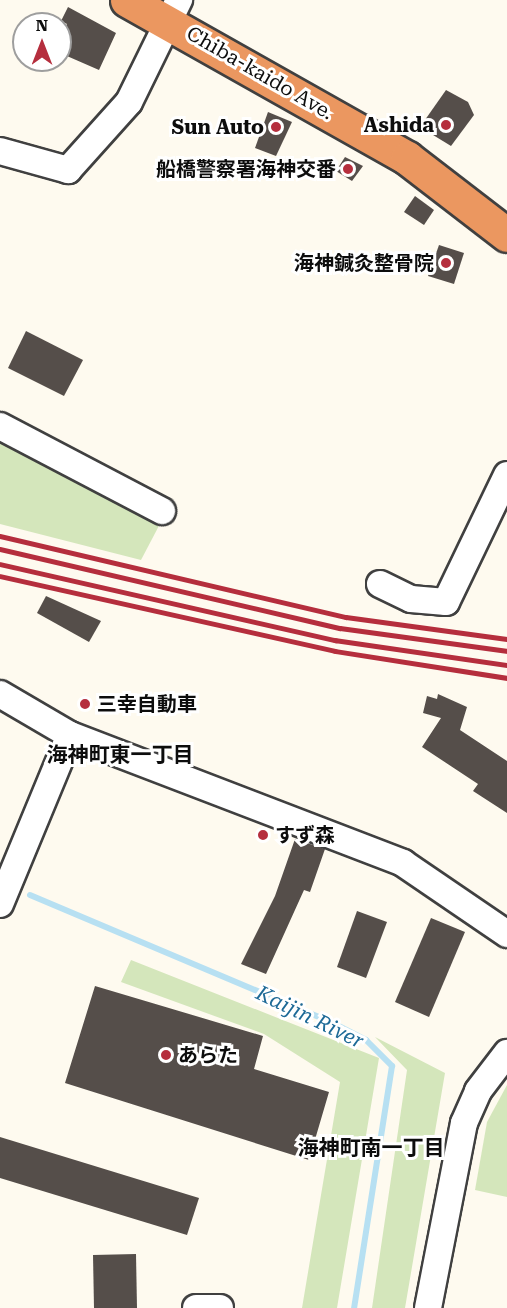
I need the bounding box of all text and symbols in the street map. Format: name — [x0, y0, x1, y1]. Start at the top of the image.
north arrow — [12, 12, 72, 72]
text: N — [36, 16, 48, 35]
street label: Chiba-kaido Ave. — [182, 21, 338, 125]
place label: Ashida — [364, 113, 434, 137]
place label: Sun Auto — [172, 115, 264, 139]
marker: Ashida — [439, 118, 453, 132]
marker: Sun Auto — [269, 120, 283, 134]
place label: 船橋警察署海神交番 — [156, 157, 336, 181]
marker: 船橋警察署海神交番 — [341, 162, 355, 176]
place label: 海神鍼灸整骨院 — [294, 251, 434, 275]
marker: 海神鍼灸整骨院 — [439, 256, 453, 270]
place label: 三幸自動車 — [97, 692, 197, 716]
marker: 三幸自動車 — [78, 697, 92, 711]
district label: 海神町東一丁目 — [47, 742, 193, 768]
place label: すず森 — [275, 823, 335, 847]
marker: すず森 — [256, 828, 270, 842]
water label: Kaijin River — [252, 980, 368, 1054]
place label: あらた — [178, 1043, 238, 1067]
marker: あらた — [159, 1048, 173, 1062]
district label: 海神町南一丁目 — [298, 1135, 444, 1161]

